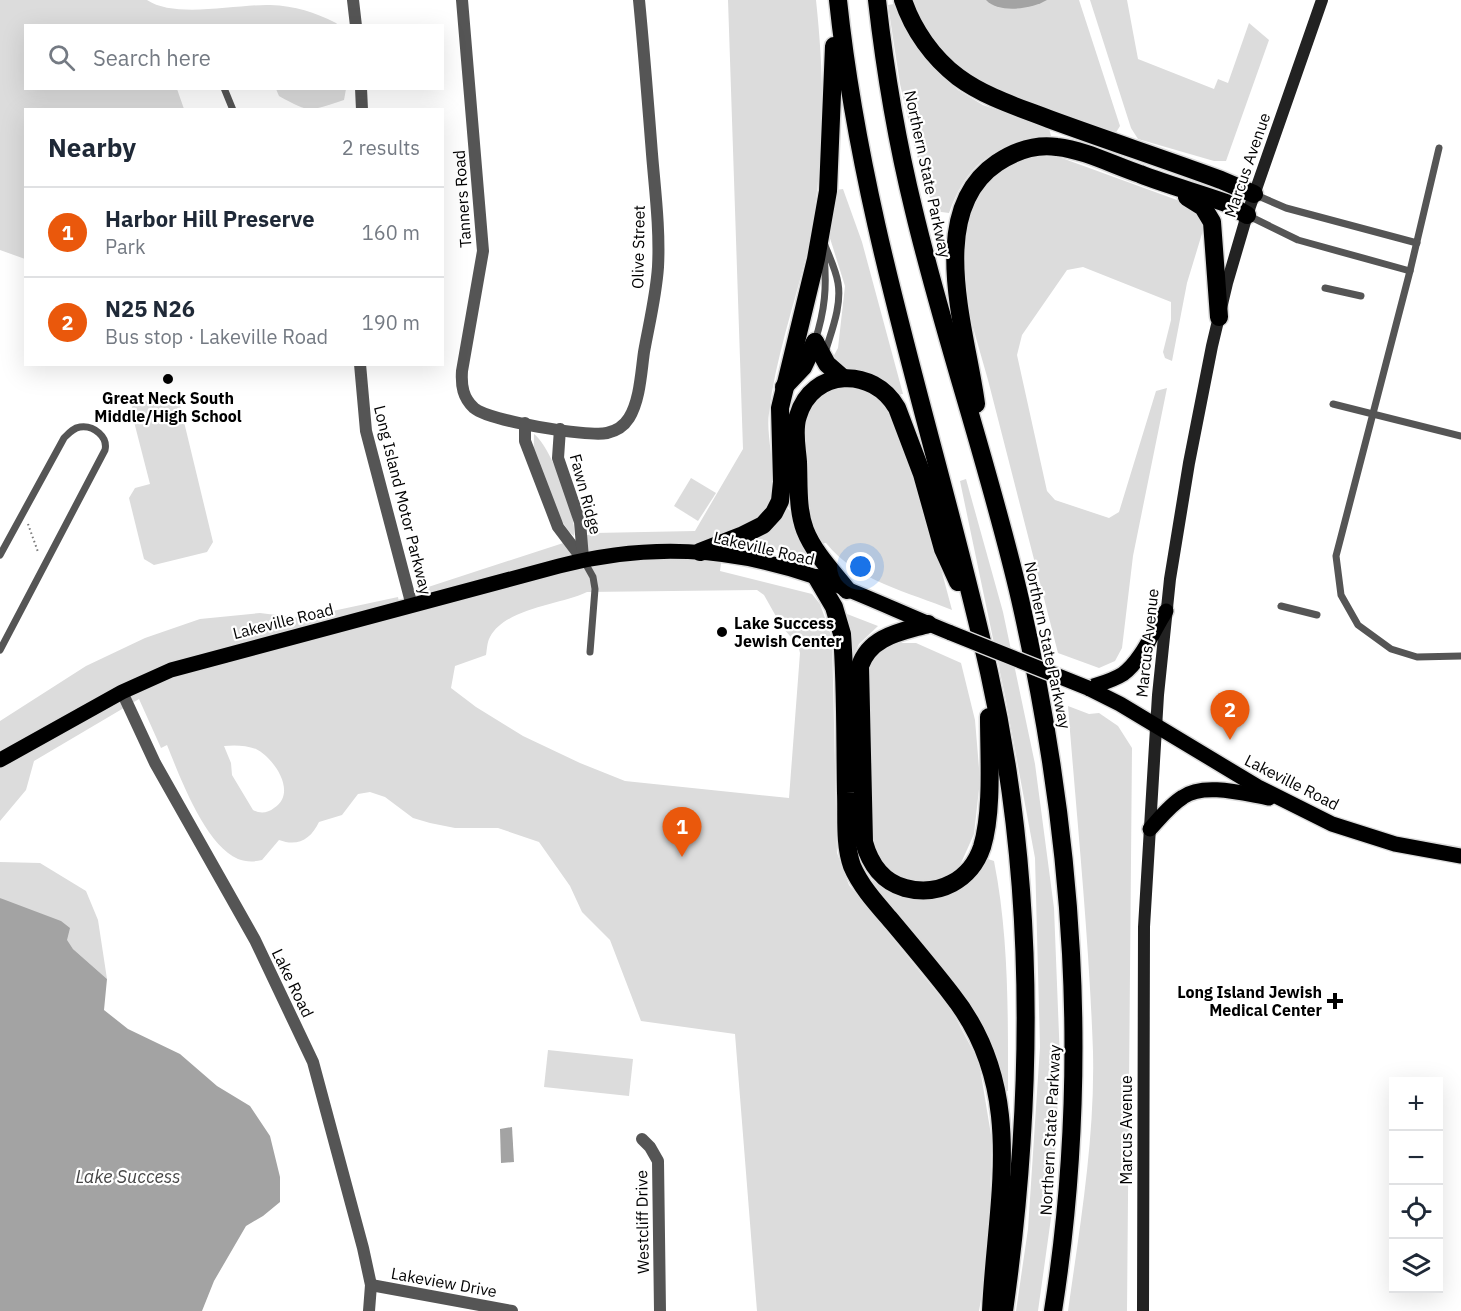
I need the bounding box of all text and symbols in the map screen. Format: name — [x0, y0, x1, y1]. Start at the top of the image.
search box — [24, 24, 444, 90]
icon: search — [45, 41, 78, 74]
text: Search here — [93, 43, 211, 72]
street label: Northern State Parkway — [900, 88, 956, 260]
street label: Marcus Avenue — [1220, 110, 1274, 220]
text: Nearby — [48, 130, 136, 164]
text: 2 results — [342, 134, 420, 161]
street label: Tanners Road — [449, 150, 475, 248]
text: Harbor Hill Preserve — [105, 204, 315, 233]
street label: Olive Street — [627, 205, 649, 289]
text: 1 — [62, 219, 74, 246]
text: 160 m — [362, 219, 420, 246]
text: Park — [105, 233, 145, 260]
text: N25 N26 — [105, 294, 195, 323]
text: 2 — [62, 309, 74, 336]
text: 190 m — [362, 309, 420, 336]
text: Bus stop · Lakeville Road — [105, 323, 328, 350]
marker: Great Neck South Middle/High School — [161, 372, 175, 386]
place label: Great Neck South Middle/High School — [94, 388, 242, 426]
street label: Long Island Motor Parkway — [370, 403, 436, 597]
street label: Fawn Ridge — [566, 452, 606, 537]
street label: Lakeville Road — [711, 527, 817, 569]
your location — [846, 552, 875, 581]
street label: Northern State Parkway — [1020, 559, 1076, 731]
street label: Marcus Avenue — [1131, 587, 1163, 698]
street label: Lakeville Road — [231, 599, 335, 643]
place label: Lake Success Jewish Center — [734, 613, 842, 651]
marker: Lake Success Jewish Center — [715, 625, 729, 639]
pin: 2 — [1210, 690, 1250, 740]
street label: Lakeville Road — [1241, 750, 1343, 814]
pin: 1 — [662, 808, 702, 857]
street label: Lake Road — [268, 945, 318, 1021]
place label: Long Island Jewish Medical Center — [1177, 982, 1323, 1020]
marker: Long Island Jewish Medical Center — [1326, 992, 1344, 1010]
street label: Northern State Parkway — [1036, 1044, 1064, 1216]
street label: Marcus Avenue — [1116, 1075, 1136, 1185]
map controls — [1389, 1077, 1443, 1293]
button: + — [1389, 1077, 1443, 1131]
button: − — [1389, 1131, 1443, 1185]
water label: Lake Success — [75, 1165, 181, 1188]
street label: Westcliff Drive — [631, 1170, 653, 1274]
button: locate — [1389, 1185, 1443, 1239]
button: layers — [1389, 1239, 1443, 1293]
street label: Lakeview Drive — [390, 1263, 499, 1301]

